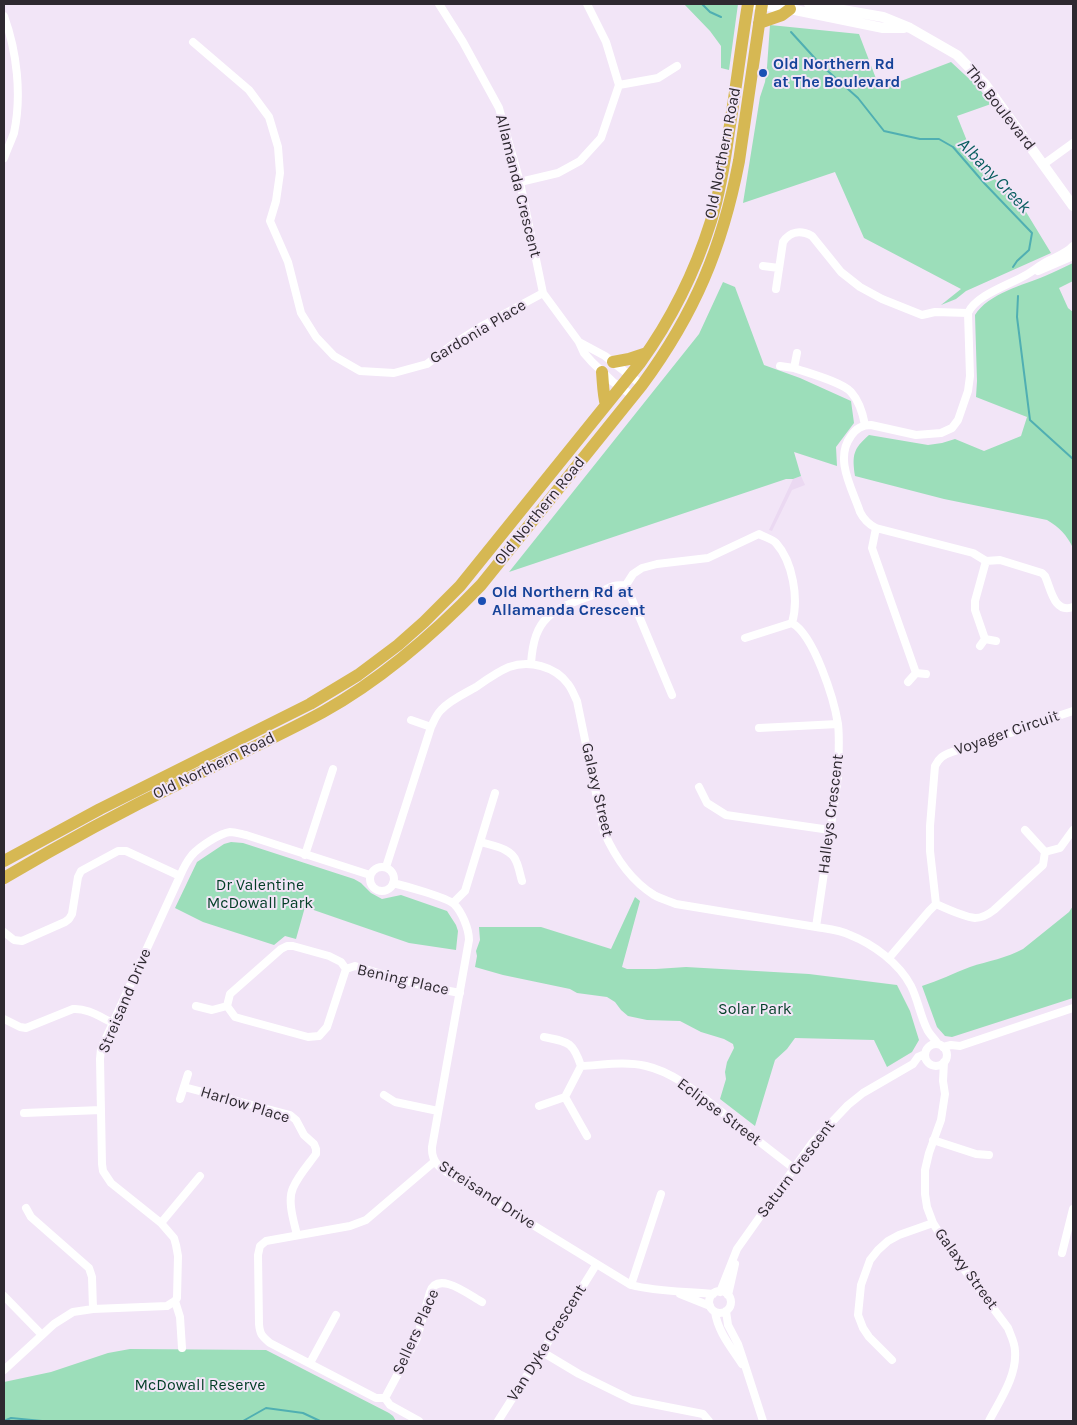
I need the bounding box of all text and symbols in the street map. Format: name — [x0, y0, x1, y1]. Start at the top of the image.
place label: Old Northern Rd at The Boulevard — [773, 54, 900, 92]
street label: The Boulevard — [961, 62, 1039, 154]
marker: Old Northern Rd at The Boulevard — [757, 67, 769, 79]
street label: Old Northern Road — [701, 86, 745, 220]
street label: Allamanda Crescent — [491, 112, 545, 260]
water label: Albany Creek — [953, 134, 1035, 218]
street label: Gardonia Place — [426, 296, 530, 368]
street label: Old Northern Road — [491, 453, 589, 569]
place label: Old Northern Rd at Allamanda Crescent — [492, 582, 645, 620]
marker: Old Northern Rd at Allamanda Crescent — [476, 595, 488, 607]
street label: Voyager Circuit — [952, 706, 1062, 760]
street label: Old Northern Road — [150, 728, 278, 804]
street label: Galaxy Street — [577, 741, 617, 839]
street label: Halleys Crescent — [814, 753, 848, 875]
park label: Dr Valentine McDowall Park — [207, 875, 313, 913]
street label: Streisand Drive — [94, 946, 156, 1056]
street label: Bening Place — [355, 960, 451, 1000]
park label: Solar Park — [718, 999, 792, 1019]
street label: Eclipse Street — [673, 1074, 765, 1150]
street label: Harlow Place — [198, 1082, 292, 1128]
street label: Saturn Crescent — [753, 1116, 839, 1222]
street label: Streisand Drive — [435, 1156, 539, 1234]
street label: Galaxy Street — [930, 1225, 1002, 1313]
street label: Van Dyke Crescent — [503, 1281, 591, 1405]
street label: Sellers Place — [389, 1286, 443, 1378]
park label: McDowall Reserve — [135, 1375, 265, 1395]

